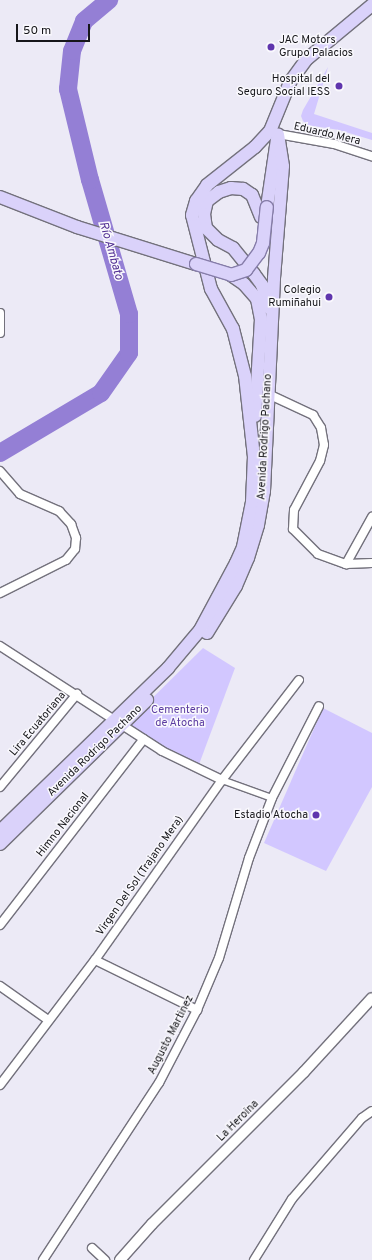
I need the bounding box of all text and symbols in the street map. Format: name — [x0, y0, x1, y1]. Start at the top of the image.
scale bar — [18, 16, 92, 42]
text: 50 m — [23, 23, 51, 39]
place label: JAC Motors Grupo Palacios — [279, 34, 353, 60]
marker: JAC Motors Grupo Palacios — [266, 42, 276, 52]
place label: Hospital del Seguro Social IESS — [237, 73, 330, 99]
marker: Hospital del Seguro Social IESS — [333, 80, 345, 92]
street label: Eduardo Mera — [292, 120, 362, 148]
water label: Río Ambato — [95, 220, 125, 282]
place label: Colegio Rumiñahui — [268, 284, 321, 310]
marker: Colegio Rumiñahui — [324, 292, 334, 302]
street label: Avenida Rodrigo Pachano — [255, 374, 275, 500]
street label: Lira Ecuatoriana — [7, 689, 69, 759]
street label: Avenida Rodrigo Pachano — [45, 702, 145, 800]
park label: Cementerio de Atocha — [151, 704, 209, 730]
street label: Himno Nacional — [34, 790, 92, 860]
place label: Estadio Atocha — [234, 808, 308, 822]
marker: Estadio Atocha — [311, 810, 321, 820]
street label: Virgen Del Sol (Trajano Mera) — [94, 814, 186, 938]
street label: Augusto Martinez — [145, 993, 197, 1077]
street label: La Heroina — [215, 1098, 261, 1144]

